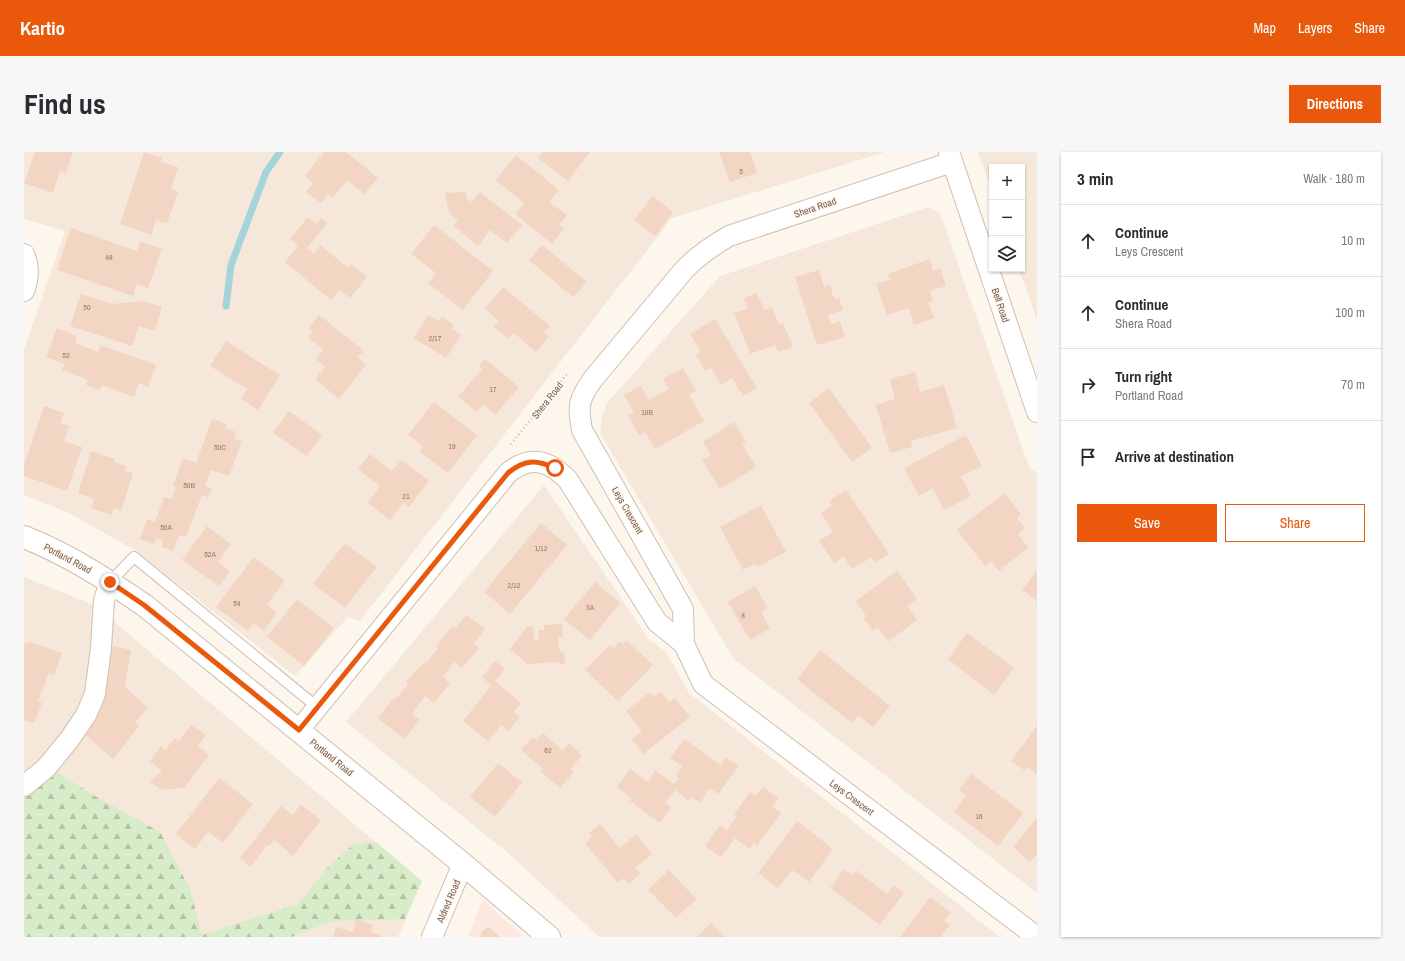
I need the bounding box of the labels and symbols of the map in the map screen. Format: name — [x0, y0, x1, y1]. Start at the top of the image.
house number: 5 — [739, 166, 743, 176]
street label: Shera Road — [792, 194, 838, 221]
house number: 48 — [105, 252, 113, 262]
street label: Bell Road — [989, 286, 1012, 324]
house number: 50 — [83, 302, 91, 312]
house number: 2/17 — [429, 333, 442, 343]
house number: 52 — [62, 350, 70, 360]
street label: Shera Road — [529, 379, 566, 422]
house number: 17 — [489, 384, 497, 394]
house number: 10B — [641, 407, 653, 417]
house number: 19 — [448, 441, 456, 451]
house number: 50C — [214, 442, 226, 452]
route start — [546, 459, 564, 477]
house number: 50B — [183, 480, 195, 490]
street label: Leys Crescent — [609, 484, 647, 537]
house number: 21 — [402, 491, 410, 501]
house number: 50A — [160, 522, 172, 532]
street label: Portland Road — [42, 540, 94, 576]
house number: 1/12 — [535, 543, 548, 553]
house number: 52A — [204, 549, 216, 559]
route end — [101, 573, 119, 591]
house number: 2/12 — [508, 580, 521, 590]
house number: 54 — [233, 598, 241, 608]
house number: 3A — [586, 602, 595, 612]
house number: 8 — [741, 610, 745, 620]
street label: Portland Road — [307, 736, 356, 779]
house number: 62 — [544, 745, 552, 755]
street label: Leys Crescent — [827, 776, 877, 819]
house number: 16 — [975, 811, 983, 821]
street label: Aldred Road — [433, 878, 463, 926]

